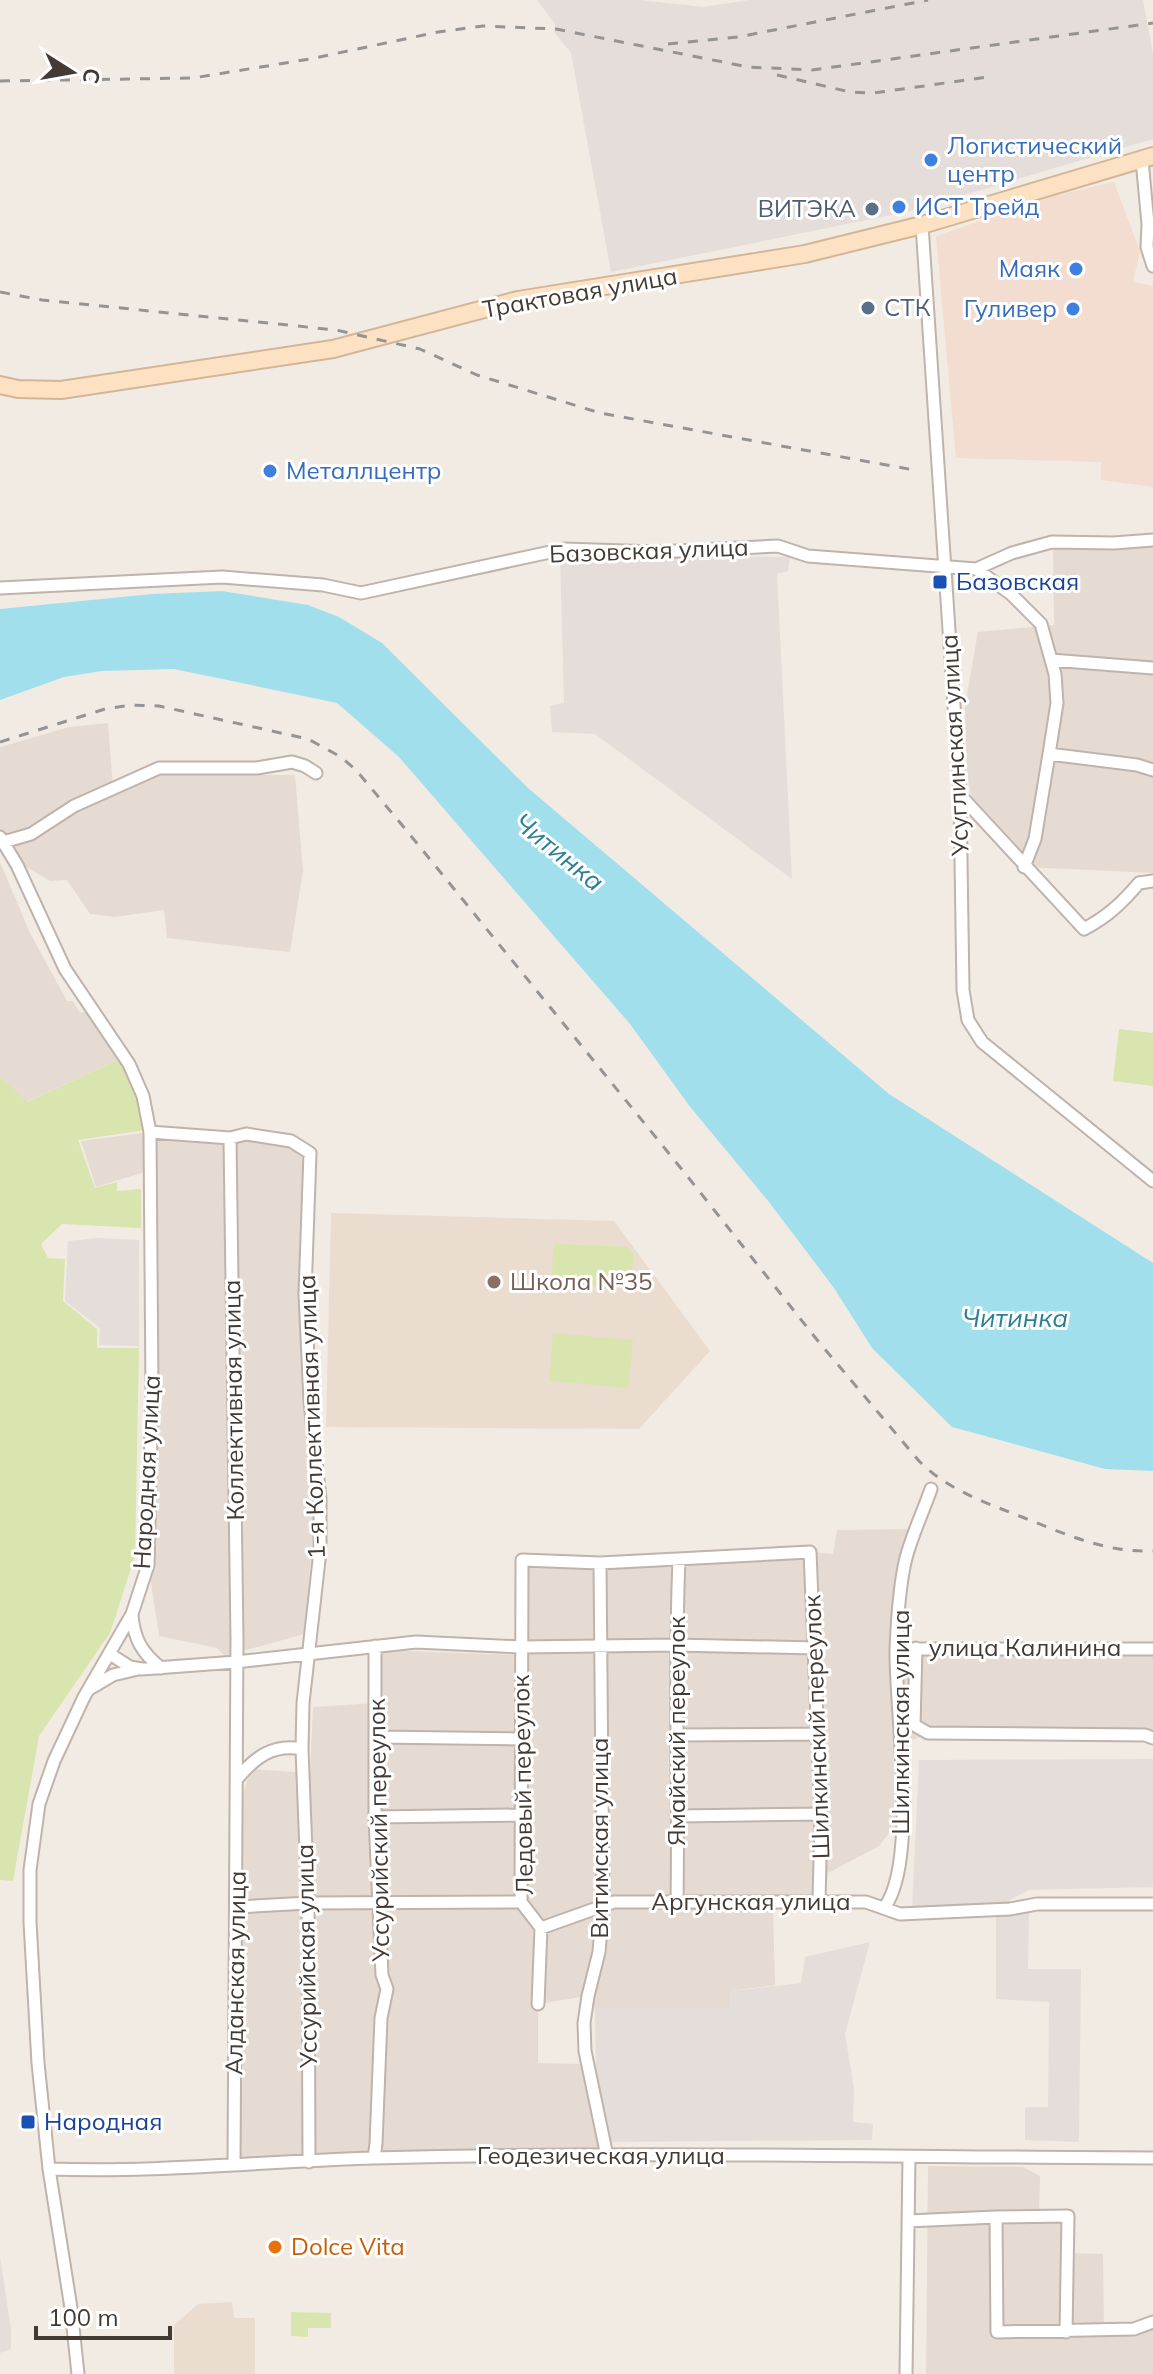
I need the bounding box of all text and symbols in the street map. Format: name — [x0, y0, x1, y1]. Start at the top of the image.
north arrow — [32, 32, 112, 112]
text: С — [76, 66, 107, 86]
place label: Логистический центр — [947, 130, 1122, 188]
marker: Логистический центр — [922, 151, 940, 169]
place label: ИСТ Трейд — [915, 191, 1039, 221]
place label: ВИТЭКА — [758, 193, 856, 223]
marker: ИСТ Трейд — [890, 198, 908, 216]
marker: ВИТЭКА — [863, 200, 881, 218]
place label: Маяк — [999, 253, 1060, 283]
street label: Трактовая улица — [480, 260, 679, 324]
marker: Маяк — [1067, 260, 1085, 278]
place label: СТК — [884, 292, 931, 322]
place label: Гуливер — [964, 293, 1057, 323]
marker: СТК — [859, 299, 877, 317]
marker: Гуливер — [1064, 300, 1082, 318]
place label: Металлцентр — [286, 455, 442, 485]
marker: Металлцентр — [261, 462, 279, 480]
street label: Базовская улица — [549, 532, 749, 568]
place label: Базовская — [956, 566, 1079, 596]
marker: Базовская — [931, 573, 949, 591]
street label: Усуглинская улица — [933, 634, 975, 857]
water label: Читинка — [508, 805, 611, 898]
place label: Школа №35 — [510, 1266, 652, 1296]
marker: Школа №35 — [485, 1273, 503, 1291]
street label: 1-я Коллективная улица — [291, 1274, 331, 1560]
street label: Коллективная улица — [216, 1279, 250, 1521]
water label: Читинка — [962, 1301, 1068, 1334]
street label: Народная улица — [126, 1374, 166, 1570]
street label: Шилкинский переулок — [796, 1594, 836, 1860]
street label: Шилкинская улица — [885, 1610, 915, 1834]
street label: Ямайский переулок — [661, 1616, 691, 1846]
street label: улица Калинина — [929, 1632, 1121, 1662]
street label: Ледовый переулок — [505, 1674, 539, 1896]
street label: Уссурийский переулок — [361, 1698, 395, 1963]
street label: Витимская улица — [584, 1738, 614, 1939]
street label: Уссурийская улица — [289, 1844, 323, 2069]
street label: Алданская улица — [218, 1871, 252, 2075]
street label: Аргунская улица — [651, 1886, 851, 1916]
place label: Народная — [44, 2106, 162, 2136]
marker: Народная — [19, 2113, 37, 2131]
street label: Геодезическая улица — [477, 2140, 725, 2170]
place label: Dolce Vita — [291, 2231, 405, 2261]
marker: Dolce Vita — [266, 2238, 284, 2256]
scale bar — [36, 2290, 170, 2340]
text: 100 m — [48, 2302, 119, 2332]

